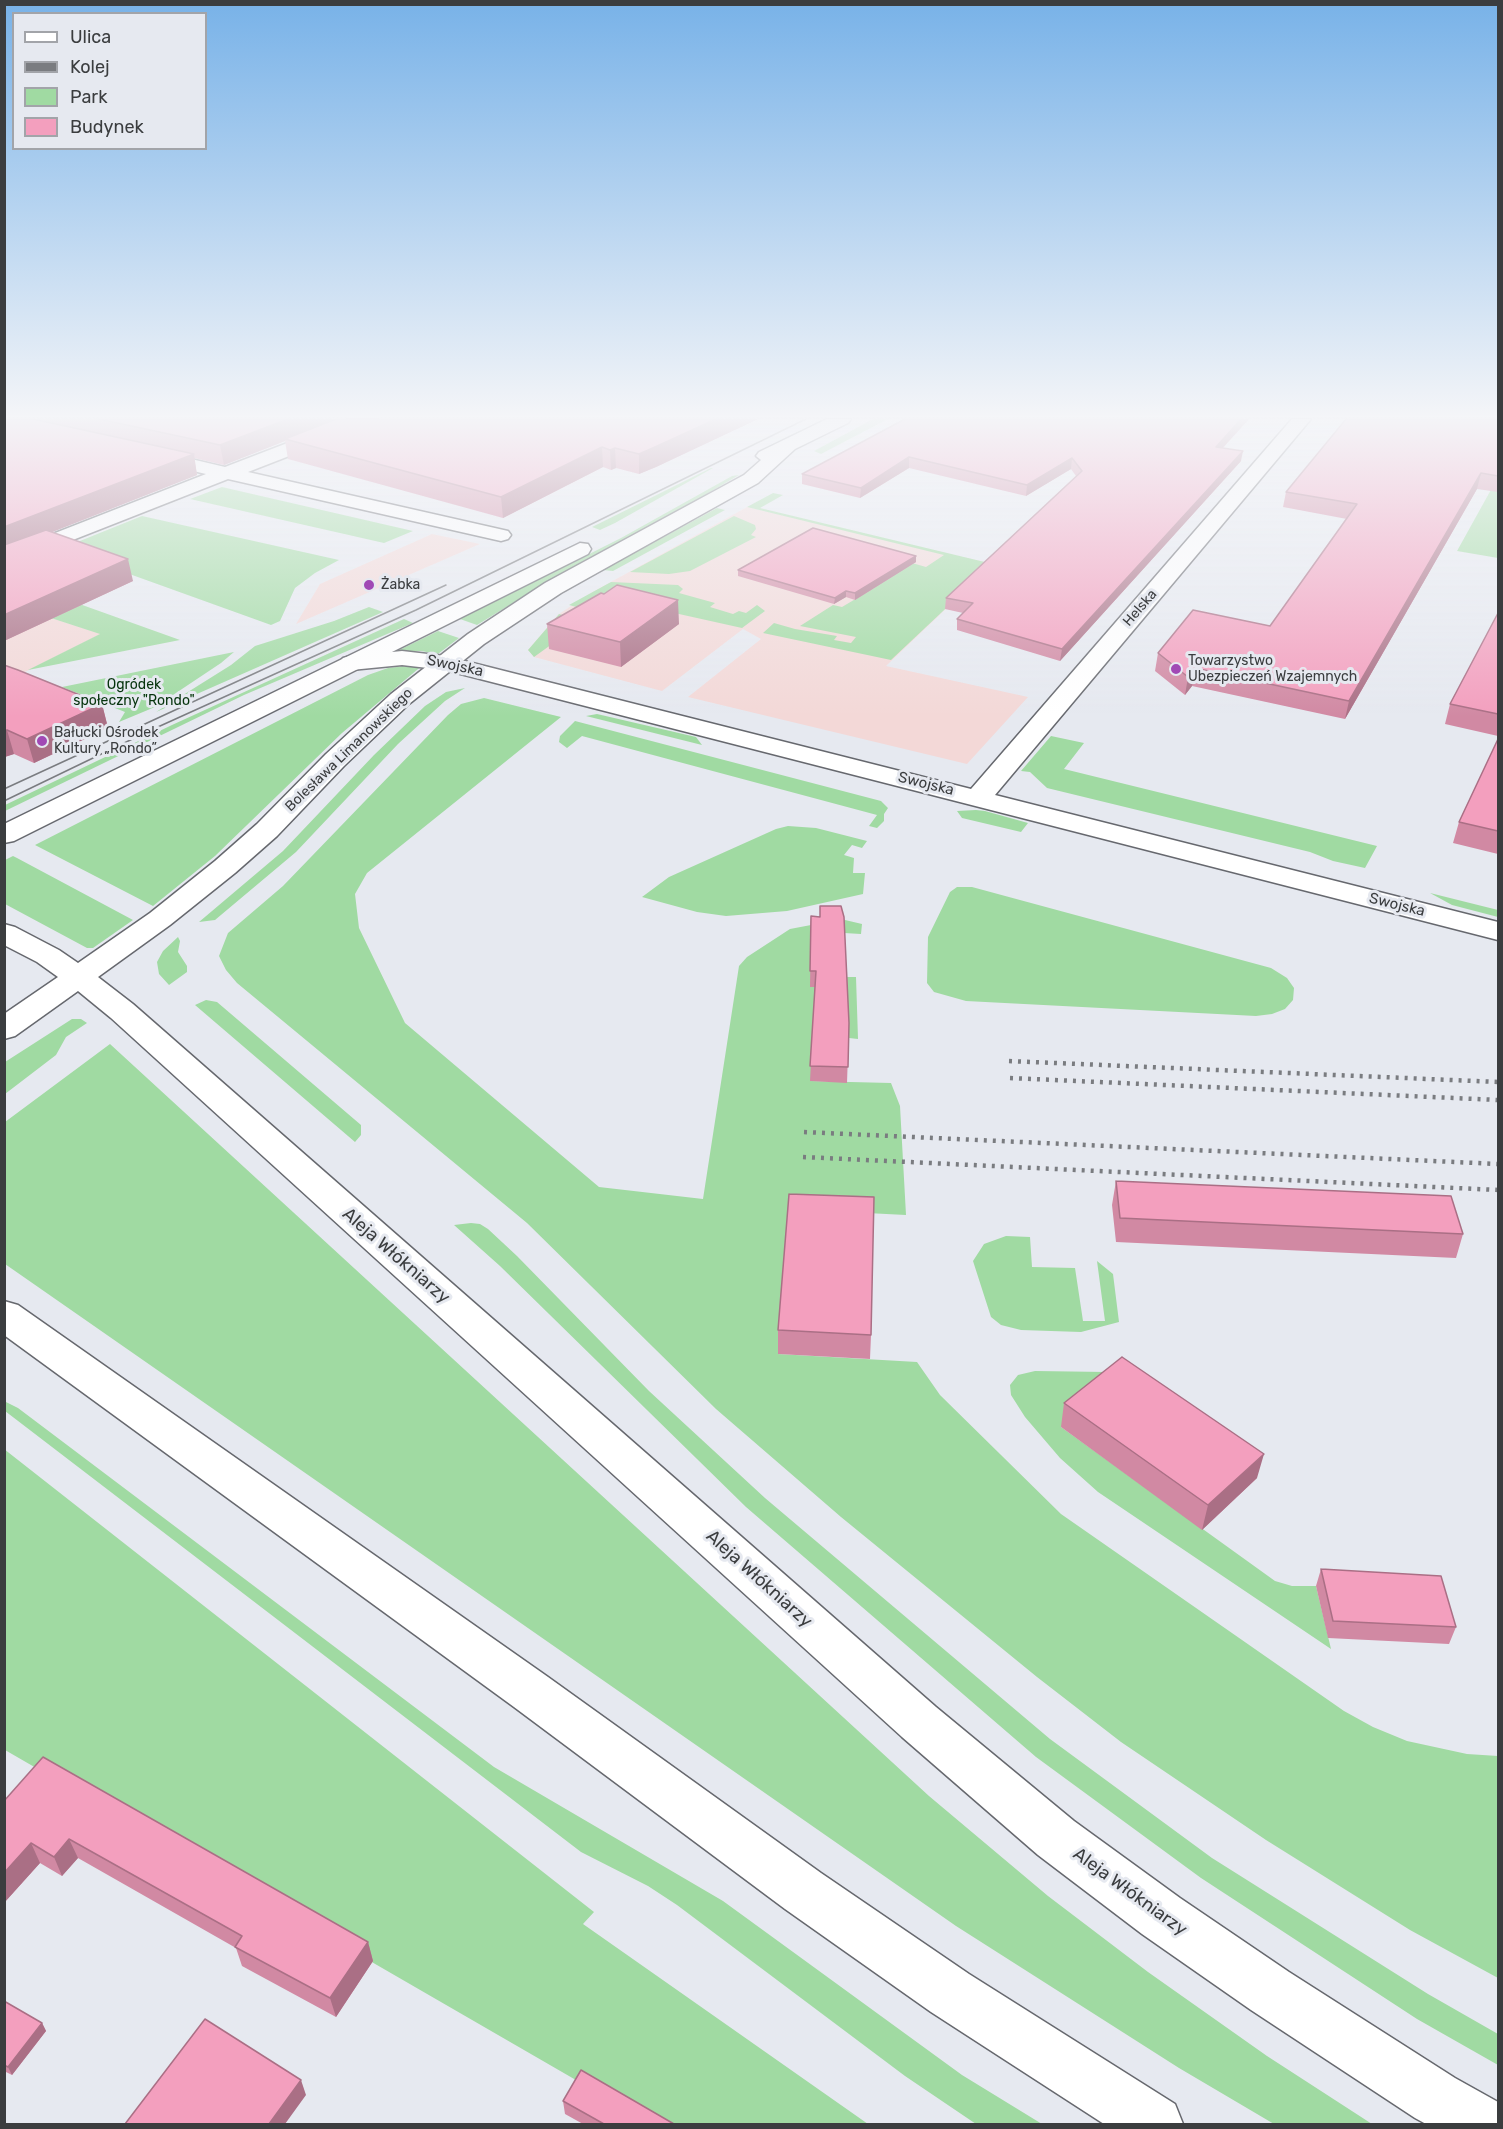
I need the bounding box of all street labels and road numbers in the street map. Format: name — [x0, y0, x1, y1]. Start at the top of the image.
street label: Helska — [1119, 586, 1161, 630]
street label: Swojska — [425, 651, 485, 681]
street label: Bolesława Limanowskiego — [282, 685, 416, 815]
street label: Swojska — [896, 768, 956, 800]
street label: Swojska — [1367, 889, 1427, 921]
street label: Aleja Włókniarzy — [338, 1203, 454, 1309]
street label: Aleja Włókniarzy — [701, 1526, 817, 1632]
street label: Aleja Włókniarzy — [1069, 1843, 1191, 1941]

